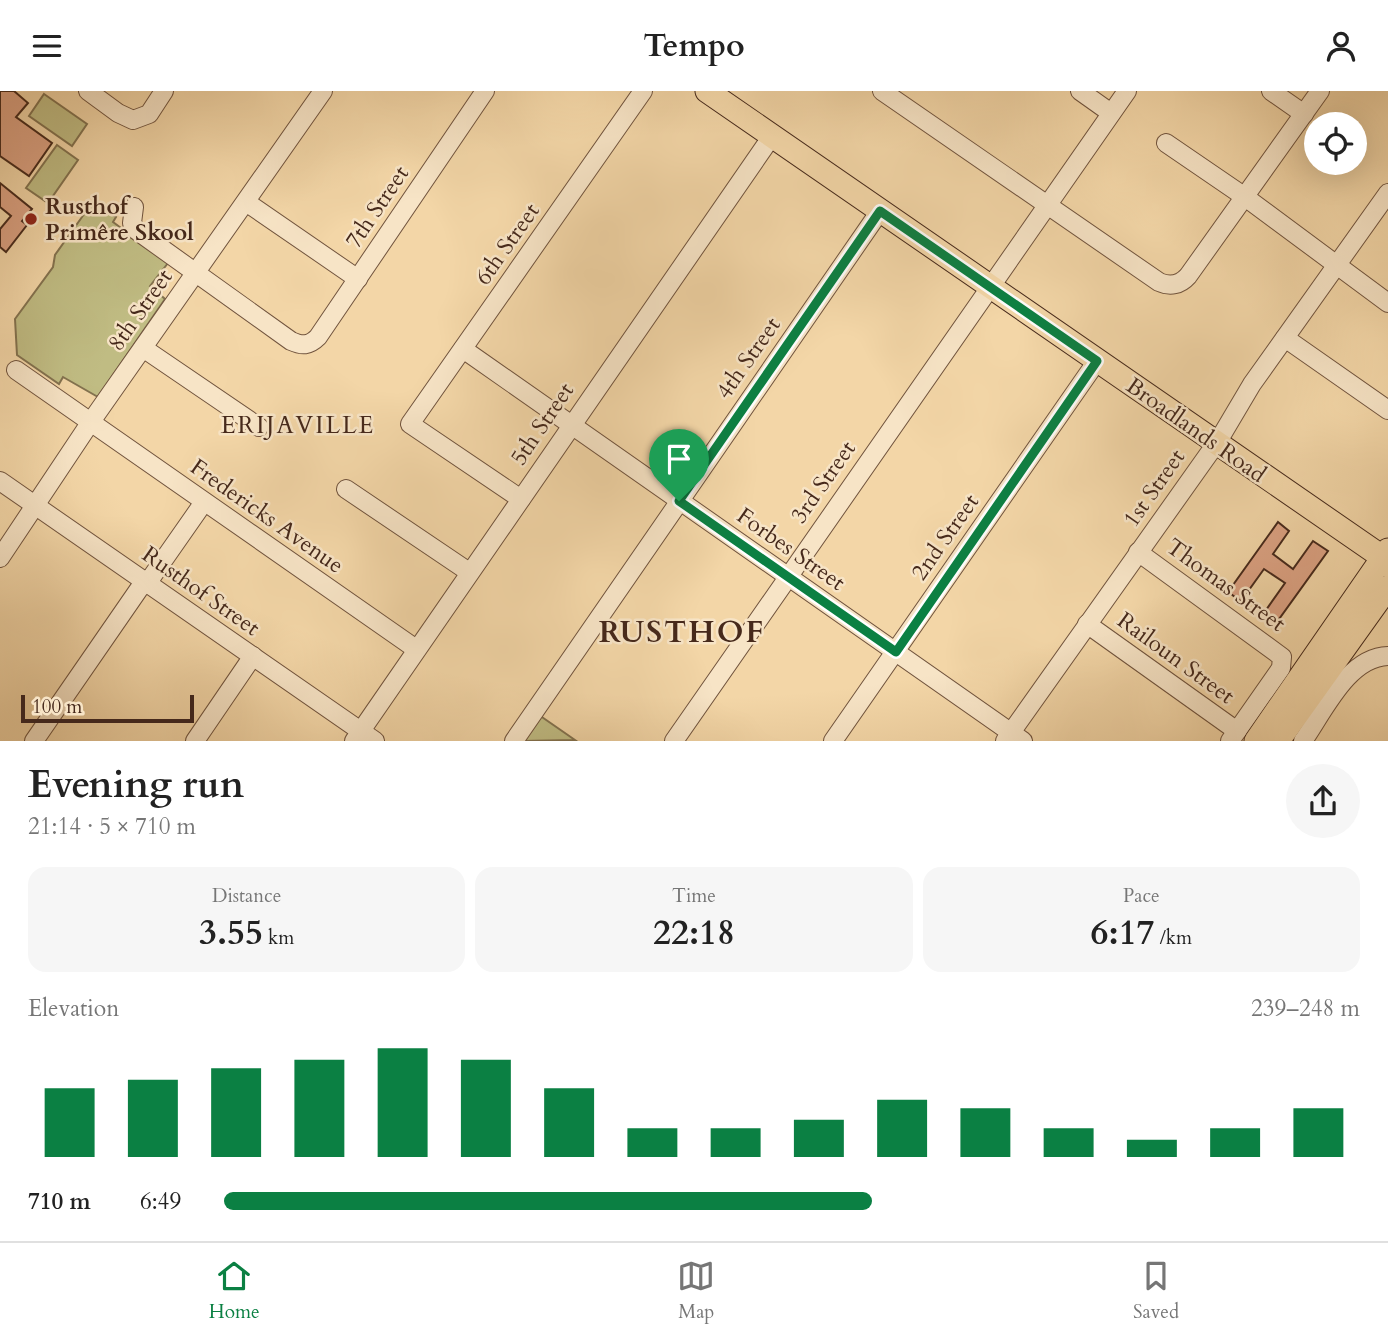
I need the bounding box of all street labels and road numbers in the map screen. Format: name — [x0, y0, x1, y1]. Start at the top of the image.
street label: 7th Street — [338, 160, 416, 254]
street label: 6th Street — [468, 197, 546, 291]
street label: 8th Street — [101, 263, 179, 357]
street label: 4th Street — [709, 311, 787, 405]
street label: Broadlands Road — [1120, 370, 1273, 490]
street label: 5th Street — [503, 377, 581, 471]
street label: 3rd Street — [783, 435, 863, 529]
street label: 1st Street — [1116, 443, 1192, 533]
street label: Fredericks Avenue — [184, 451, 350, 581]
street label: 2nd Street — [904, 488, 986, 586]
street label: Forbes Street — [731, 500, 851, 598]
street label: Thomas Street — [1160, 531, 1292, 639]
street label: Rusthof Street — [136, 539, 266, 643]
street label: Railoun Street — [1111, 605, 1241, 711]

